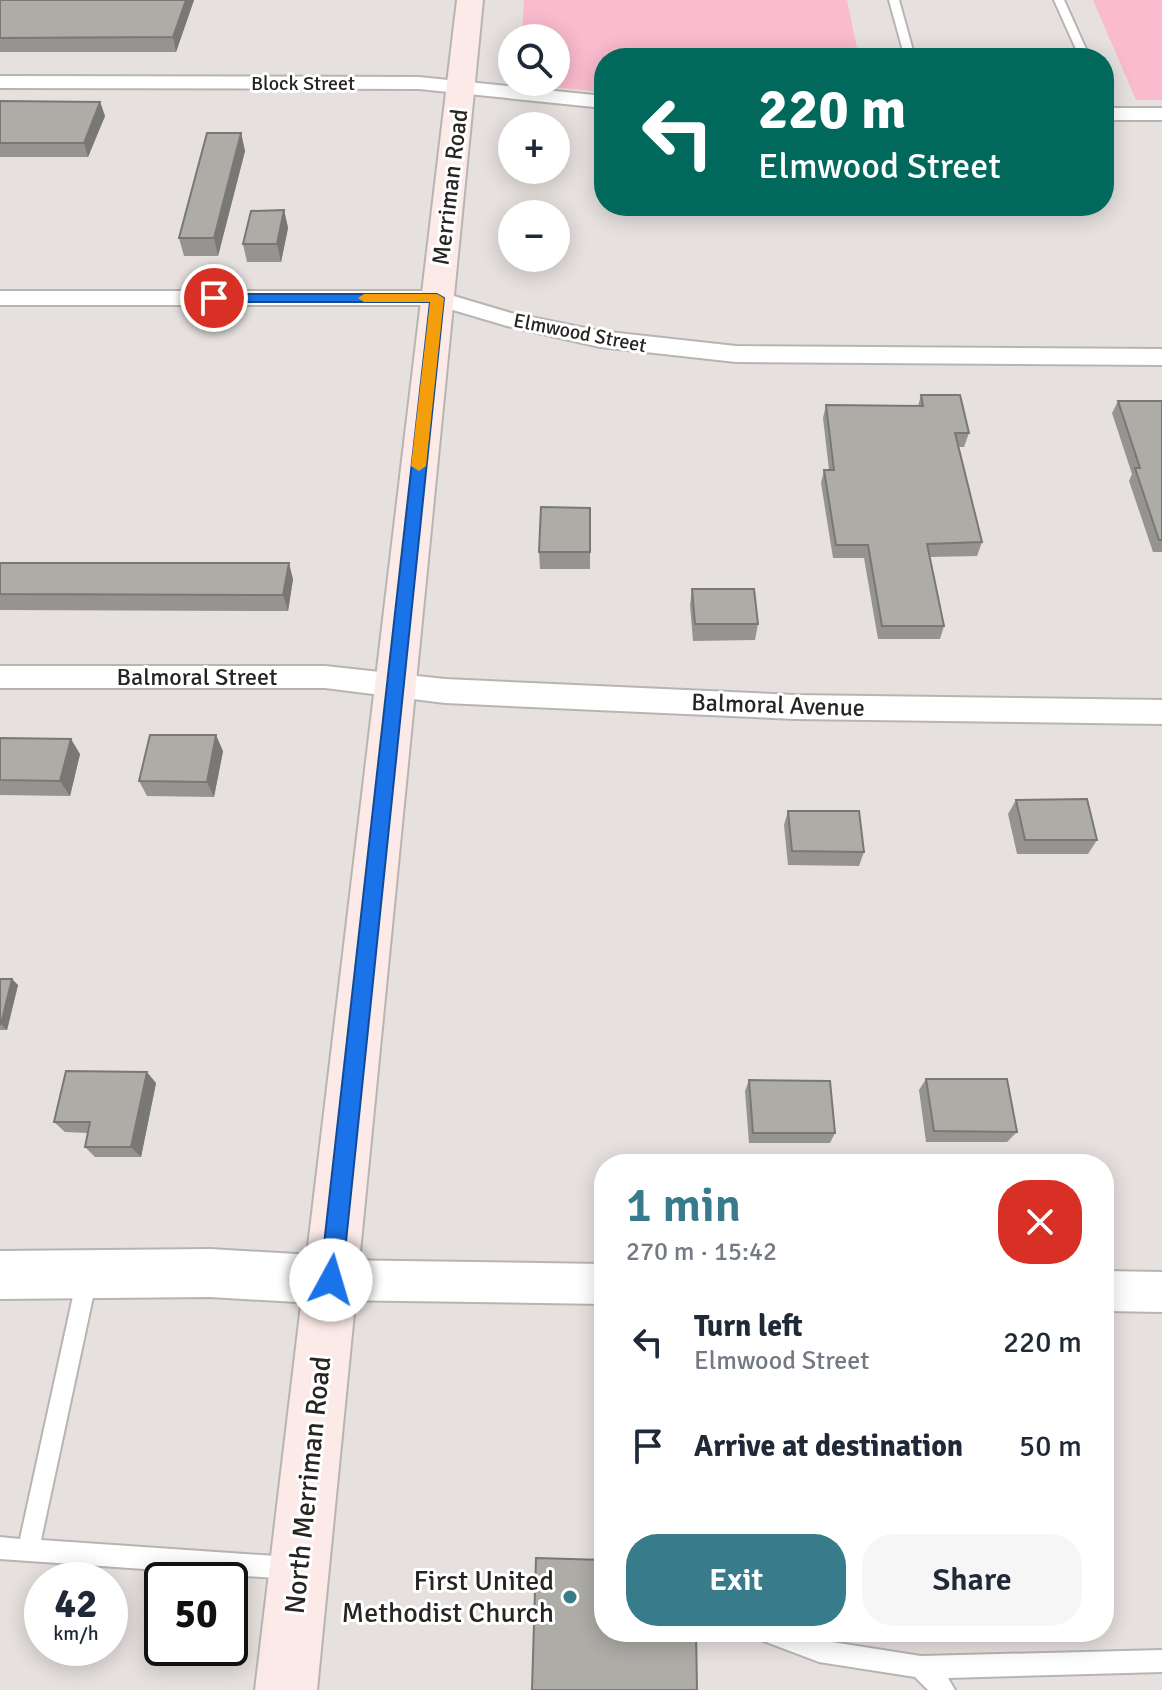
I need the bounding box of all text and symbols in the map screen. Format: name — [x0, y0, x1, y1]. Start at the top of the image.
map controls — [498, 24, 570, 272]
button: search — [498, 24, 570, 96]
street label: Block Street — [251, 71, 355, 96]
text: 220 m — [758, 75, 906, 144]
icon: left — [626, 80, 730, 184]
street label: Merriman Road — [426, 107, 474, 267]
button: + — [498, 112, 570, 184]
text: Elmwood Street — [758, 144, 1001, 189]
button: − — [498, 200, 570, 272]
pin — [180, 264, 248, 332]
icon: arrive — [192, 276, 236, 320]
street label: Elmwood Street — [511, 308, 649, 358]
street label: Balmoral Street — [116, 662, 278, 692]
street label: Balmoral Avenue — [691, 687, 865, 723]
text: 1 min — [626, 1176, 741, 1235]
button: close — [998, 1180, 1082, 1264]
text: 270 m · 15:42 — [626, 1236, 777, 1268]
position arrow — [289, 1238, 373, 1322]
text: Turn left — [694, 1308, 803, 1345]
icon: left — [626, 1320, 670, 1364]
text: 220 m — [1003, 1324, 1082, 1361]
text: Elmwood Street — [694, 1345, 869, 1377]
street label: North Merriman Road — [278, 1355, 338, 1615]
icon: arrive — [626, 1424, 670, 1468]
text: Arrive at destination — [694, 1428, 963, 1465]
text: 50 m — [1019, 1428, 1082, 1465]
button: Exit — [626, 1534, 846, 1626]
button: Share — [862, 1534, 1082, 1626]
speed limit sign: 50 — [144, 1562, 248, 1666]
place label: First United Methodist Church — [342, 1564, 554, 1630]
text: 42 — [54, 1579, 98, 1629]
marker: First United Methodist Church — [561, 1588, 579, 1606]
text: km/h — [53, 1621, 99, 1646]

